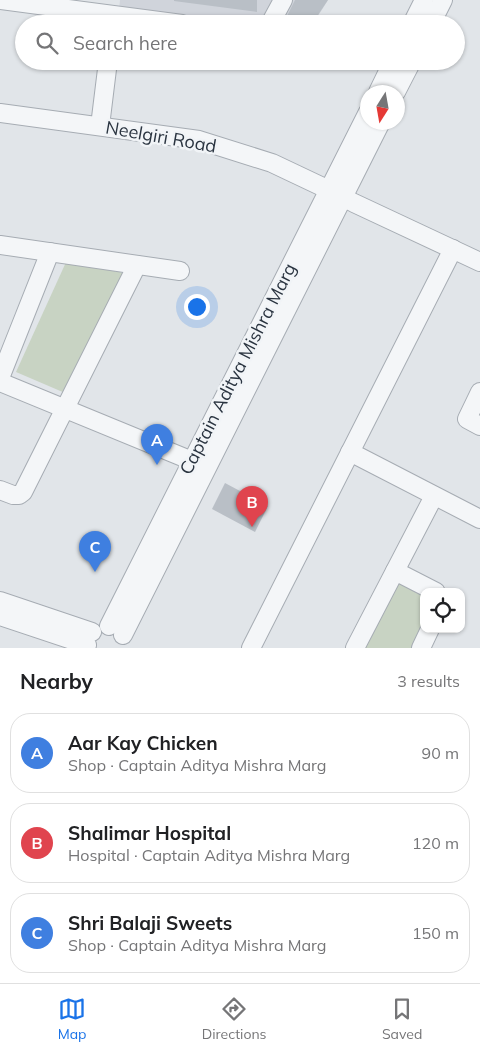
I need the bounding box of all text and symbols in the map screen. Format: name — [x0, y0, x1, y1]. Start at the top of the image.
search box — [15, 15, 465, 70]
icon: search — [33, 29, 61, 57]
text: Search here — [73, 31, 177, 55]
north arrow — [360, 85, 405, 130]
street label: Neelgiri Road — [104, 115, 218, 158]
street label: Captain Aditya Mishra Marg — [174, 259, 301, 478]
your location — [184, 294, 210, 320]
pin: A — [141, 424, 173, 465]
pin: B — [236, 486, 268, 527]
pin: C — [79, 531, 111, 572]
map controls — [420, 588, 465, 633]
button: locate — [420, 588, 465, 633]
text: Nearby — [20, 668, 93, 694]
text: 3 results — [397, 671, 460, 691]
text: Aar Kay Chicken — [68, 731, 218, 755]
text: A — [31, 743, 43, 763]
text: 90 m — [422, 743, 459, 763]
text: Shop · Captain Aditya Mishra Marg — [68, 755, 326, 775]
text: Shalimar Hospital — [68, 821, 231, 845]
text: B — [31, 833, 43, 853]
text: 120 m — [412, 833, 459, 853]
text: Hospital · Captain Aditya Mishra Marg — [68, 845, 350, 865]
text: Shri Balaji Sweets — [68, 911, 232, 935]
text: C — [32, 923, 42, 943]
text: 150 m — [412, 923, 459, 943]
text: Shop · Captain Aditya Mishra Marg — [68, 935, 326, 955]
tab: Map — [58, 995, 86, 1043]
tab: Directions — [202, 995, 267, 1043]
tab: Saved — [382, 995, 422, 1043]

